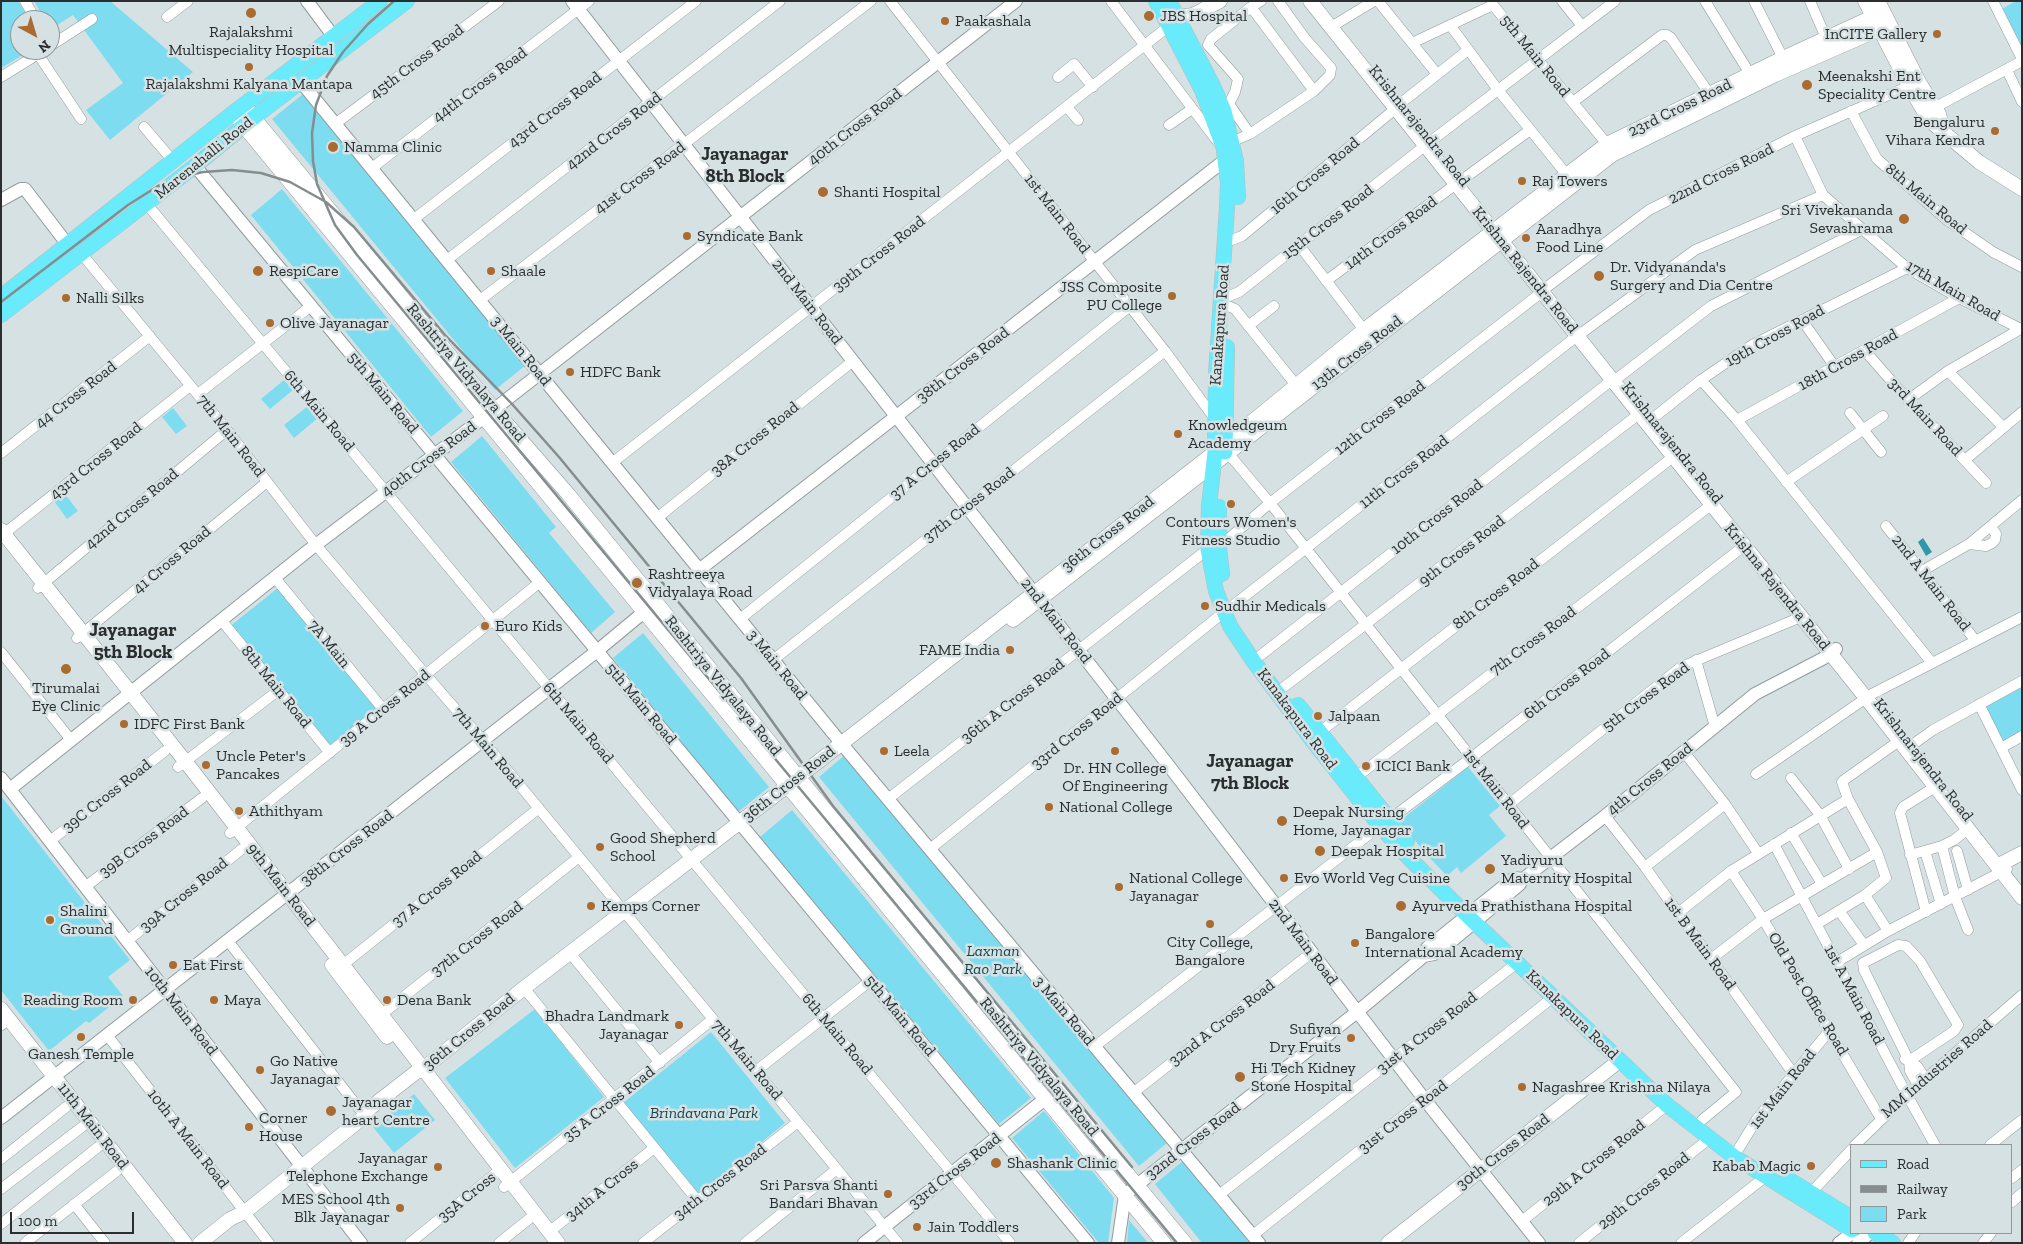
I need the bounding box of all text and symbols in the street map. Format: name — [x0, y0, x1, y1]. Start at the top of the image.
marker: Rajalakshmi Multispeciality Hospital — [244, 6, 258, 20]
place label: JBS Hospital — [1160, 6, 1247, 26]
marker: JBS Hospital — [1142, 9, 1156, 23]
north arrow — [10, 10, 60, 60]
place label: Paakashala — [955, 11, 1031, 31]
street label: 5th Main Road — [1496, 11, 1574, 101]
marker: Paakashala — [939, 15, 951, 27]
street label: 45th Cross Road — [366, 20, 468, 104]
place label: Rajalakshmi Multispeciality Hospital — [169, 22, 333, 60]
place label: InCITE Gallery — [1825, 24, 1927, 44]
marker: InCITE Gallery — [1931, 28, 1943, 40]
text: N — [35, 36, 54, 56]
street label: 44th Cross Road — [429, 43, 531, 127]
marker: Rajalakshmi Kalyana Mantapa — [243, 61, 255, 73]
street label: Krishnarajendra Road — [1364, 61, 1474, 191]
place label: Meenakshi Ent Speciality Centre — [1818, 66, 1936, 104]
street label: 43rd Cross Road — [505, 68, 605, 152]
place label: Rajalakshmi Kalyana Mantapa — [145, 74, 353, 94]
street label: 23rd Cross Road — [1625, 75, 1735, 141]
marker: Meenakshi Ent Speciality Centre — [1800, 78, 1814, 92]
street label: 40th Cross Road — [804, 84, 906, 170]
street label: 42nd Cross Road — [562, 88, 666, 174]
place label: Bengaluru Vihara Kendra — [1886, 112, 1985, 150]
street label: Marenahalli Road — [151, 113, 257, 203]
marker: Bengaluru Vihara Kendra — [1989, 125, 2001, 137]
street label: 16th Cross Road — [1267, 133, 1363, 219]
place label: Namma Clinic — [344, 137, 442, 157]
street label: 41st Cross Road — [591, 138, 689, 218]
street label: 22nd Cross Road — [1665, 139, 1777, 209]
marker: Namma Clinic — [326, 140, 340, 154]
district label: Jayanagar 8th Block — [701, 144, 789, 188]
street label: 8th Main Road — [1881, 159, 1971, 239]
street label: 1st Main Road — [1020, 170, 1094, 258]
place label: Raj Towers — [1532, 171, 1608, 191]
marker: Raj Towers — [1516, 175, 1528, 187]
street label: 15th Cross Road — [1279, 181, 1377, 263]
place label: Shanti Hospital — [834, 182, 941, 202]
marker: Shanti Hospital — [816, 185, 830, 199]
street label: 14th Cross Road — [1341, 192, 1441, 274]
place label: Sri Vivekananda Sevashrama — [1781, 200, 1893, 238]
street label: Krishna Rajendra Road — [1468, 203, 1582, 337]
street label: 39th Cross Road — [829, 212, 929, 296]
marker: Sri Vivekananda Sevashrama — [1897, 212, 1911, 226]
place label: Aaradhya Food Line — [1536, 219, 1603, 257]
place label: Syndicate Bank — [697, 226, 803, 246]
marker: Syndicate Bank — [681, 230, 693, 242]
marker: Aaradhya Food Line — [1520, 232, 1532, 244]
street label: 2nd Main Road — [768, 255, 846, 349]
street label: 17th Main Road — [1903, 256, 2003, 326]
place label: Dr. Vidyananda's Surgery and Dia Centre — [1610, 257, 1773, 295]
place label: RespiCare — [269, 261, 339, 281]
place label: Shaale — [501, 261, 546, 281]
marker: RespiCare — [251, 264, 265, 278]
street label: Kanakapura Road — [1206, 264, 1234, 386]
marker: Shaale — [485, 265, 497, 277]
marker: Dr. Vidyananda's Surgery and Dia Centre — [1592, 269, 1606, 283]
place label: JSS Composite PU College — [1060, 277, 1162, 315]
place label: Nalli Silks — [76, 288, 144, 308]
marker: JSS Composite PU College — [1166, 290, 1178, 302]
marker: Nalli Silks — [60, 292, 72, 304]
street label: Rashtriya Vidyalaya Road — [403, 300, 529, 446]
street label: 19th Cross Road — [1722, 301, 1828, 371]
street label: 3 Main Road — [487, 312, 555, 390]
street label: 13th Cross Road — [1308, 312, 1406, 394]
place label: Olive Jayanagar — [280, 313, 389, 333]
marker: Olive Jayanagar — [264, 317, 276, 329]
street label: 38th Cross Road — [913, 323, 1013, 407]
street label: 18th Cross Road — [1795, 325, 1901, 395]
street label: 5th Main Road — [343, 348, 423, 438]
street label: 44 Cross Road — [31, 357, 121, 433]
place label: HDFC Bank — [580, 362, 661, 382]
street label: 6th Main Road — [279, 366, 359, 456]
marker: HDFC Bank — [564, 366, 576, 378]
street label: 3rd Main Road — [1884, 374, 1966, 460]
street label: 12th Cross Road — [1331, 376, 1429, 460]
street label: Krishnarajendra Road — [1617, 378, 1727, 508]
street label: 7th Main Road — [193, 391, 269, 481]
street label: 38A Cross Road — [707, 398, 803, 480]
place label: Knowledgeum Academy — [1188, 415, 1287, 453]
street label: 40th Cross Road — [378, 417, 480, 501]
street label: 43rd Cross Road — [46, 418, 146, 504]
street label: 37 A Cross Road — [886, 420, 984, 504]
marker: Knowledgeum Academy — [1172, 428, 1184, 440]
street label: 11th Cross Road — [1355, 431, 1453, 513]
street label: 37th Cross Road — [919, 463, 1019, 547]
street label: 42nd Cross Road — [81, 464, 183, 554]
street label: 10th Cross Road — [1387, 475, 1487, 559]
street label: 36th Cross Road — [1058, 492, 1158, 576]
marker: Contours Women's Fitness Studio — [1225, 498, 1237, 510]
street label: 9th Cross Road — [1415, 511, 1509, 591]
place label: Contours Women's Fitness Studio — [1166, 512, 1296, 550]
street label: Krishna Rajendra Road — [1720, 520, 1834, 654]
street label: 41 Cross Road — [129, 522, 215, 598]
street label: 2nd A Main Road — [1887, 531, 1975, 635]
street label: 8th Cross Road — [1449, 554, 1543, 634]
place label: Rashtreeya Vidyalaya Road — [648, 564, 753, 602]
street label: 2nd Main Road — [1017, 574, 1095, 668]
marker: Rashtreeya Vidyalaya Road — [630, 576, 644, 590]
place label: Sudhir Medicals — [1215, 596, 1326, 616]
marker: Sudhir Medicals — [1199, 600, 1211, 612]
street label: 7th Cross Road — [1486, 602, 1580, 680]
street label: Rashtriya Vidyalaya Road — [661, 612, 785, 760]
street label: 7A Main — [304, 616, 354, 672]
place label: Euro Kids — [495, 616, 562, 636]
district label: Jayanagar 5th Block — [89, 620, 177, 664]
marker: Euro Kids — [479, 620, 491, 632]
street label: 3 Main Road — [743, 626, 811, 704]
place label: FAME India — [919, 640, 1000, 660]
street label: 8th Main Road — [237, 642, 315, 732]
marker: FAME India — [1004, 644, 1016, 656]
street label: 6th Cross Road — [1520, 644, 1614, 724]
street label: 36th A Cross Road — [957, 655, 1069, 747]
street label: 5th Cross Road — [1599, 658, 1693, 736]
street label: 5th Main Road — [601, 659, 681, 749]
marker: Tirumalai Eye Clinic — [59, 662, 73, 676]
street label: Kanakapura Road — [1253, 665, 1341, 773]
street label: 39 A Cross Road — [336, 666, 434, 750]
place label: Tirumalai Eye Clinic — [32, 678, 100, 716]
street label: 6th Main Road — [538, 678, 618, 768]
street label: 33rd Cross Road — [1027, 688, 1127, 774]
street label: Krishnarajendra Road — [1869, 695, 1977, 825]
street label: 7th Main Road — [449, 704, 527, 792]
place label: Jalpaan — [1328, 706, 1380, 726]
marker: Jalpaan — [1312, 710, 1324, 722]
place label: IDFC First Bank — [134, 714, 245, 734]
marker: IDFC First Bank — [118, 718, 130, 730]
street label: 4th Cross Road — [1603, 739, 1697, 819]
place label: Leela — [894, 741, 930, 761]
street label: 36th Cross Road — [739, 742, 839, 826]
marker: Leela — [878, 745, 890, 757]
marker: Dr. HN College Of Engineering — [1109, 745, 1121, 757]
street label: 1st Main Road — [1459, 745, 1533, 833]
place label: Uncle Peter's Pancakes — [216, 746, 306, 784]
district label: Jayanagar 7th Block — [1206, 751, 1294, 795]
street label: 39C Cross Road — [59, 755, 155, 837]
place label: ICICI Bank — [1376, 756, 1450, 776]
place label: Dr. HN College Of Engineering — [1062, 758, 1168, 796]
marker: Uncle Peter's Pancakes — [200, 759, 212, 771]
marker: ICICI Bank — [1360, 760, 1372, 772]
place label: National College — [1059, 797, 1172, 817]
place label: Athithyam — [249, 801, 323, 821]
marker: National College — [1043, 801, 1055, 813]
street label: 39B Cross Road — [96, 802, 192, 882]
place label: Deepak Nursing Home, Jayanagar — [1293, 802, 1411, 840]
marker: Athithyam — [233, 805, 245, 817]
street label: 38th Cross Road — [297, 806, 397, 890]
marker: Deepak Nursing Home, Jayanagar — [1275, 814, 1289, 828]
place label: Good Shepherd School — [610, 828, 716, 866]
street label: 9th Main Road — [243, 840, 319, 930]
marker: Good Shepherd School — [594, 841, 606, 853]
place label: Deepak Hospital — [1331, 841, 1444, 861]
marker: Deepak Hospital — [1313, 844, 1327, 858]
street label: 37 A Cross Road — [388, 847, 486, 931]
place label: Yadiyuru Maternity Hospital — [1501, 850, 1632, 888]
street label: 39A Cross Road — [136, 854, 232, 936]
marker: Yadiyuru Maternity Hospital — [1483, 862, 1497, 876]
place label: National College Jayanagar — [1129, 868, 1242, 906]
place label: Evo World Veg Cuisine — [1294, 868, 1450, 888]
marker: Evo World Veg Cuisine — [1278, 872, 1290, 884]
marker: National College Jayanagar — [1113, 881, 1125, 893]
street label: 1st B Main Road — [1660, 894, 1740, 994]
street label: 2nd Main Road — [1264, 895, 1342, 989]
place label: Kemps Corner — [601, 896, 700, 916]
place label: Ayurveda Prathisthana Hospital — [1412, 896, 1632, 916]
street label: 37th Cross Road — [427, 897, 527, 981]
marker: Ayurveda Prathisthana Hospital — [1394, 899, 1408, 913]
marker: Kemps Corner — [585, 900, 597, 912]
place label: Shalini Ground — [60, 901, 113, 939]
marker: Shalini Ground — [44, 914, 56, 926]
marker: City College, Bangalore — [1204, 918, 1216, 930]
place label: Bangalore International Academy — [1365, 924, 1523, 962]
street label: Old Post Office Road — [1764, 929, 1852, 1059]
place label: City College, Bangalore — [1167, 932, 1253, 970]
marker: Bangalore International Academy — [1349, 937, 1361, 949]
park label: Laxman Rao Park — [964, 941, 1022, 979]
street label: 1st A Main Road — [1820, 942, 1888, 1048]
place label: Eat First — [183, 955, 243, 975]
marker: Eat First — [167, 959, 179, 971]
street label: 10th Main Road — [140, 963, 222, 1059]
street label: Kanakapura Road — [1522, 966, 1622, 1064]
street label: 5th Main Road — [860, 971, 940, 1061]
street label: 3 Main Road — [1029, 972, 1099, 1050]
street label: 32nd A Cross Road — [1165, 976, 1279, 1070]
street label: 31st A Cross Road — [1373, 988, 1481, 1078]
street label: 36th Cross Road — [419, 989, 519, 1075]
street label: 6th Main Road — [797, 989, 877, 1079]
place label: Reading Room — [23, 990, 123, 1010]
place label: Maya — [224, 990, 261, 1010]
place label: Dena Bank — [397, 990, 471, 1010]
marker: Reading Room — [127, 994, 139, 1006]
marker: Maya — [208, 994, 220, 1006]
marker: Dena Bank — [381, 994, 393, 1006]
street label: Rashtriya Vidyalaya Road — [976, 994, 1102, 1140]
place label: Bhadra Landmark Jayanagar — [545, 1006, 669, 1044]
street label: 7th Main Road — [708, 1016, 786, 1104]
street label: MM Industries Road — [1878, 1016, 1996, 1122]
marker: Bhadra Landmark Jayanagar — [673, 1019, 685, 1031]
place label: Sufiyan Dry Fruits — [1269, 1019, 1341, 1057]
marker: Ganesh Temple — [75, 1031, 87, 1043]
marker: Sufiyan Dry Fruits — [1345, 1032, 1357, 1044]
place label: Ganesh Temple — [28, 1044, 134, 1064]
street label: 1st Main Road — [1746, 1045, 1820, 1133]
place label: Go Native Jayanagar — [270, 1051, 340, 1089]
place label: Hi Tech Kidney Stone Hospital — [1251, 1058, 1356, 1096]
street label: 35 A Cross Road — [559, 1062, 659, 1146]
marker: Go Native Jayanagar — [254, 1064, 266, 1076]
marker: Hi Tech Kidney Stone Hospital — [1233, 1070, 1247, 1084]
street label: 31st Cross Road — [1355, 1076, 1451, 1158]
place label: Nagashree Krishna Nilaya — [1532, 1077, 1711, 1097]
street label: 11th Main Road — [53, 1079, 133, 1173]
marker: Nagashree Krishna Nilaya — [1516, 1081, 1528, 1093]
street label: 10th A Main Road — [143, 1085, 233, 1193]
place label: Jayanagar heart Centre — [342, 1092, 430, 1130]
street label: 32nd Cross Road — [1142, 1098, 1244, 1184]
park label: Brindavana Park — [650, 1103, 758, 1123]
marker: Jayanagar heart Centre — [324, 1104, 338, 1118]
place label: Corner House — [259, 1108, 308, 1146]
street label: 30th Cross Road — [1453, 1110, 1553, 1194]
street label: 29th A Cross Road — [1539, 1116, 1649, 1210]
marker: Corner House — [243, 1121, 255, 1133]
street label: 33rd Cross Road — [905, 1129, 1005, 1213]
street label: 34th Cross Road — [670, 1140, 770, 1224]
legend — [1850, 1144, 2013, 1234]
place label: Jayanagar Telephone Exchange — [287, 1148, 428, 1186]
street label: 29th Cross Road — [1594, 1148, 1694, 1234]
place label: Shashank Clinic — [1007, 1153, 1117, 1173]
street label: 34th A Cross — [562, 1155, 642, 1225]
text: Road — [1897, 1155, 1929, 1173]
marker: Shashank Clinic — [989, 1156, 1003, 1170]
place label: Kabab Magic — [1712, 1156, 1801, 1176]
marker: Kabab Magic — [1805, 1160, 1817, 1172]
marker: Jayanagar Telephone Exchange — [432, 1161, 444, 1173]
street label: 35A Cross — [434, 1168, 500, 1226]
place label: Sri Parsva Shanti Bandari Bhavan — [760, 1175, 878, 1213]
text: Railway — [1897, 1180, 1948, 1198]
marker: Sri Parsva Shanti Bandari Bhavan — [882, 1188, 894, 1200]
place label: MES School 4th Blk Jayanagar — [282, 1189, 390, 1227]
scale bar — [12, 1202, 136, 1234]
marker: MES School 4th Blk Jayanagar — [394, 1202, 406, 1214]
text: Park — [1897, 1205, 1927, 1223]
text: 100 m — [18, 1212, 57, 1230]
place label: Jain Toddlers — [927, 1217, 1019, 1237]
marker: Jain Toddlers — [911, 1221, 923, 1233]

